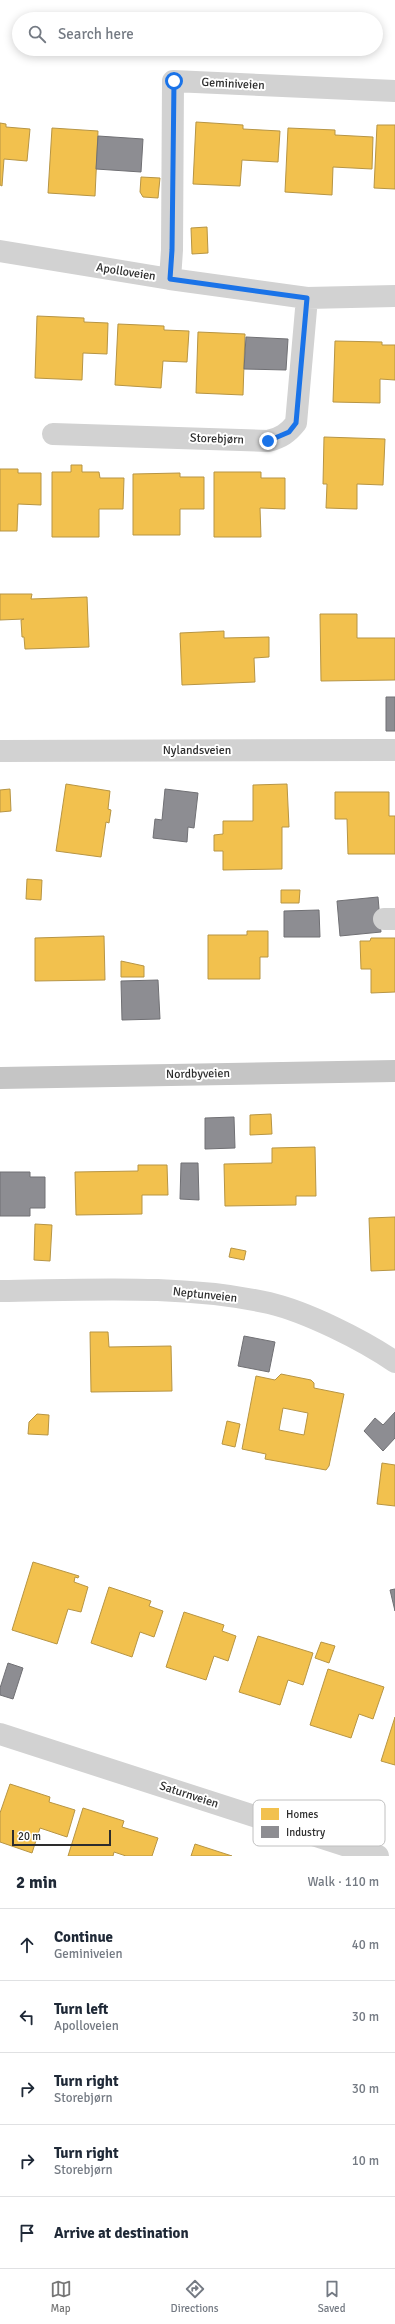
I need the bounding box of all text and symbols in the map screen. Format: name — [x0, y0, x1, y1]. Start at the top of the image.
search box — [12, 12, 383, 56]
icon: search — [26, 23, 48, 45]
text: Search here — [58, 25, 134, 43]
route start — [165, 72, 183, 90]
street label: Geminiveien — [201, 75, 265, 93]
street label: Apolloveien — [95, 260, 157, 284]
street label: Storebjørn — [190, 431, 244, 447]
route end — [259, 432, 277, 450]
street label: Nylandsveien — [163, 743, 231, 758]
street label: Nordbyveien — [166, 1066, 230, 1082]
street label: Neptunveien — [172, 1284, 238, 1306]
street label: Saturnveien — [158, 1778, 220, 1812]
legend — [253, 1800, 385, 1846]
text: Homes — [286, 1808, 318, 1821]
text: Industry — [286, 1826, 326, 1839]
scale bar — [12, 1828, 111, 1847]
text: 20 m — [18, 1830, 41, 1843]
text: 2 min — [16, 1872, 57, 1893]
text: Walk · 110 m — [308, 1874, 379, 1890]
text: Continue — [54, 1928, 113, 1946]
icon: ahead — [16, 1934, 38, 1956]
text: 40 m — [352, 1937, 379, 1953]
text: Geminiveien — [54, 1946, 123, 1962]
text: Turn left — [54, 2000, 108, 2018]
icon: left — [16, 2006, 38, 2028]
text: 30 m — [352, 2009, 379, 2025]
text: Apolloveien — [54, 2018, 119, 2034]
text: Turn right — [54, 2072, 119, 2090]
icon: right — [16, 2078, 38, 2100]
text: 30 m — [352, 2081, 379, 2097]
text: Storebjørn — [54, 2090, 113, 2106]
text: Turn right — [54, 2144, 119, 2162]
icon: right — [16, 2150, 38, 2172]
text: 10 m — [352, 2153, 379, 2169]
text: Storebjørn — [54, 2162, 113, 2178]
icon: arrive — [16, 2222, 38, 2244]
text: Arrive at destination — [54, 2224, 189, 2242]
tab: Map — [50, 2278, 72, 2315]
tab: Directions — [171, 2278, 219, 2315]
tab: Saved — [318, 2278, 345, 2315]

